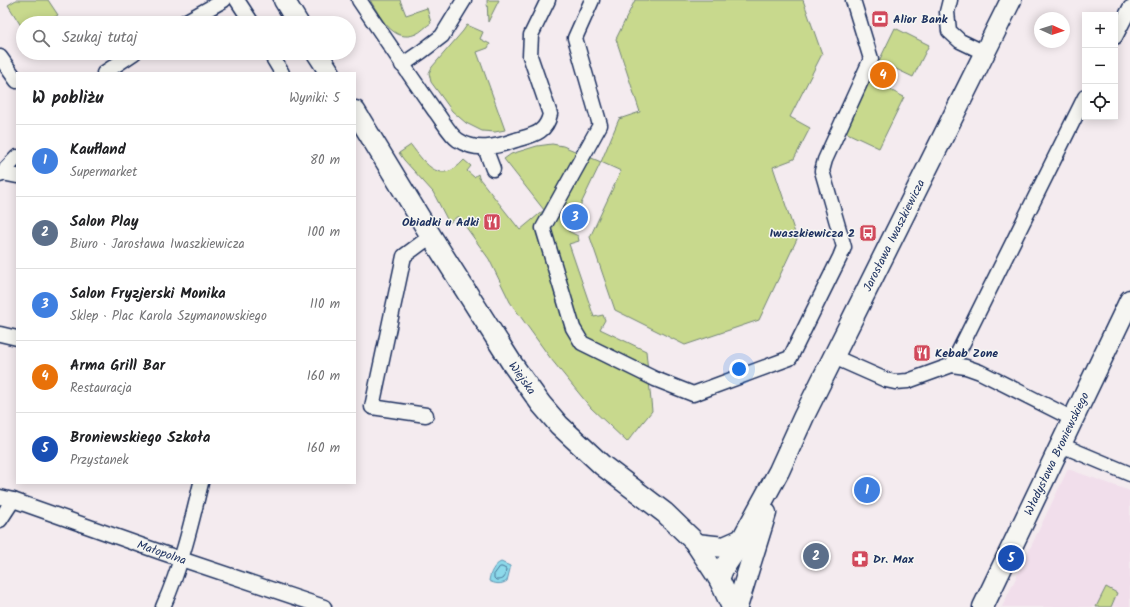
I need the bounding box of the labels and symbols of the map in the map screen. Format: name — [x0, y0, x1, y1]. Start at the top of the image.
bank icon: Alior Bank — [870, 9, 890, 29]
place label: Alior Bank — [893, 10, 949, 29]
north arrow — [1034, 12, 1070, 48]
pin: 4 — [870, 60, 896, 90]
street label: Jarosława Iwaszkiewicza — [858, 176, 930, 295]
pin: 3 — [562, 202, 588, 232]
restaurant icon: Obiadki u Adki — [482, 212, 502, 232]
place label: Obiadki u Adki — [402, 213, 480, 232]
bus stop icon: Iwaszkiewicza 2 — [858, 223, 878, 243]
place label: Iwaszkiewicza 2 — [769, 224, 855, 243]
restaurant icon: Kebab Zone — [912, 343, 932, 363]
place label: Kebab Zone — [935, 344, 998, 363]
street label: Wiejska — [504, 357, 541, 399]
your location — [729, 359, 749, 379]
street label: Władysława Broniewskiego — [1019, 389, 1094, 519]
pin: 1 — [854, 475, 880, 505]
street label: Małopolna — [134, 535, 189, 570]
pin: 2 — [803, 541, 829, 571]
pin: 5 — [998, 543, 1024, 573]
pharmacy icon: Dr. Max — [850, 549, 870, 569]
place label: Dr. Max — [873, 550, 914, 569]

